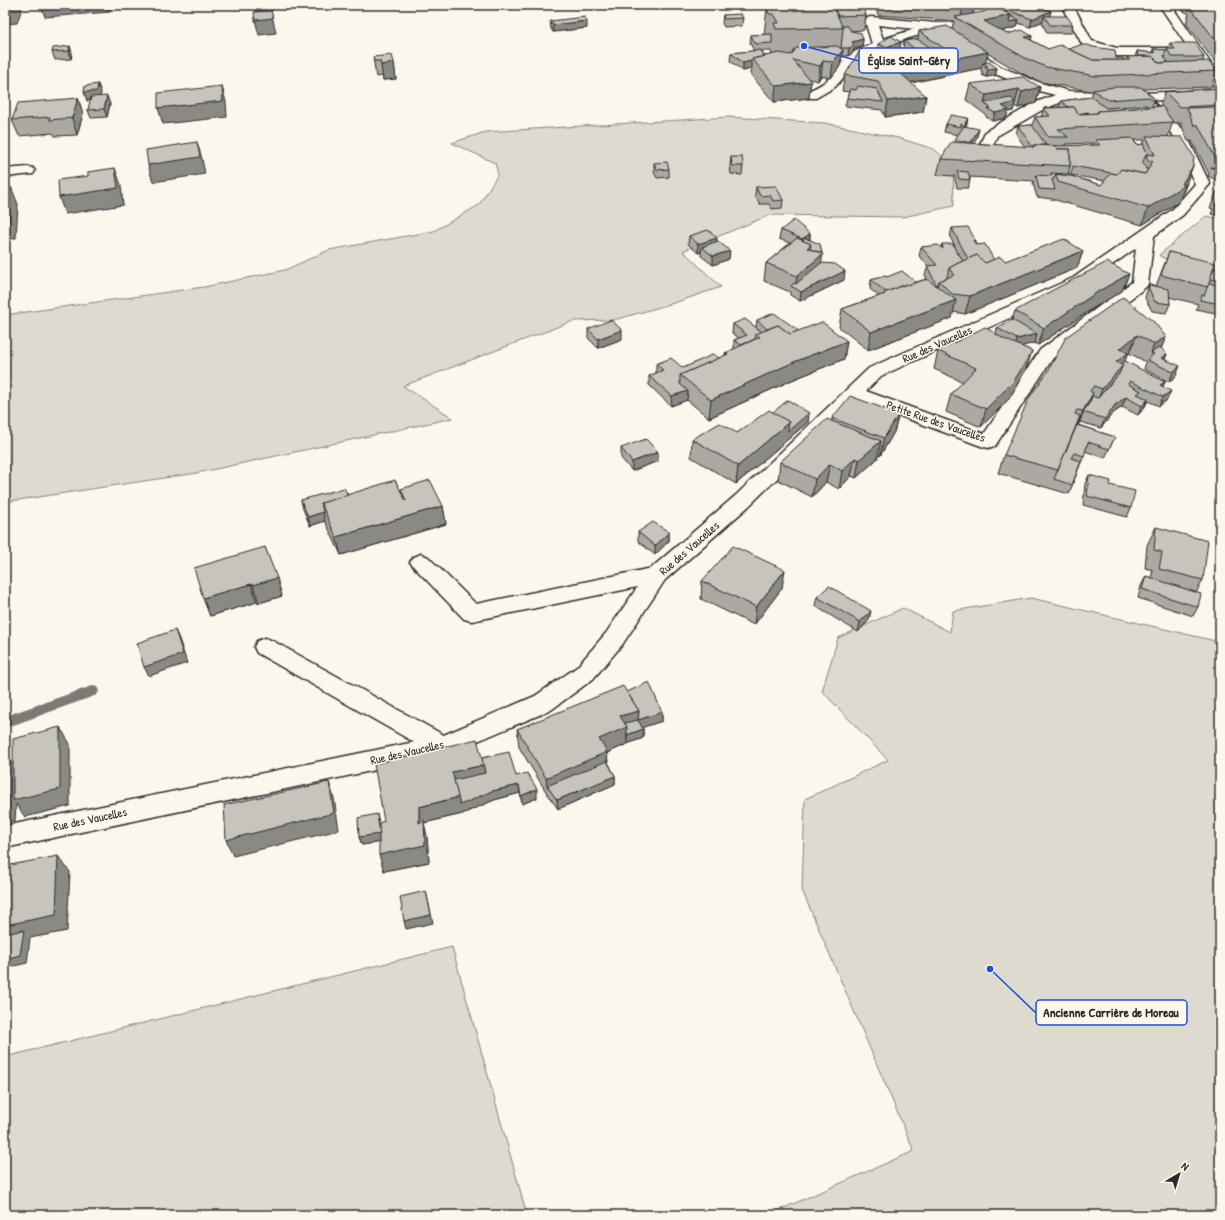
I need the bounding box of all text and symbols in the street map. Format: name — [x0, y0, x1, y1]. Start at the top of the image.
callout: Église Saint-Géry — [859, 48, 958, 73]
text: Église Saint-Géry — [868, 51, 951, 70]
street label: Rue des Vaucelles — [899, 321, 975, 367]
street label: Petite Rue des Vaucelles — [884, 396, 988, 446]
street label: Rue des Vaucelles — [655, 517, 723, 579]
street label: Rue des Vaucelles — [369, 735, 446, 769]
street label: Rue des Vaucelles — [52, 803, 129, 835]
callout: Ancienne Carrière de Moreau — [1036, 1000, 1187, 1025]
text: Ancienne Carrière de Moreau — [1043, 1003, 1180, 1021]
north arrow — [1159, 1154, 1199, 1194]
text: N — [1179, 1159, 1192, 1174]

